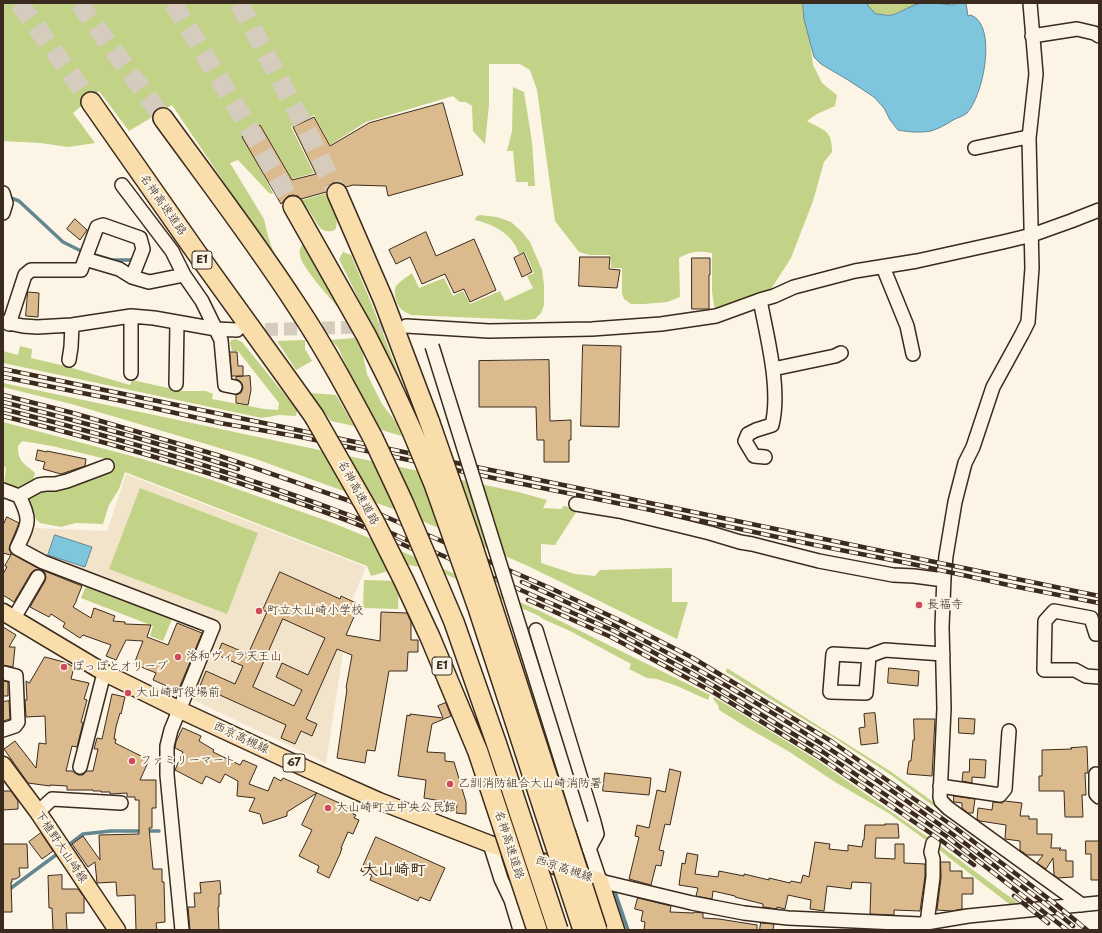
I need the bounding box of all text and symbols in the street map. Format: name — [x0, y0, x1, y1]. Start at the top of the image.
street label: 名神高速道路 — [136, 171, 190, 239]
road number: E1 — [192, 251, 212, 269]
street label: 名神高速道路 — [334, 458, 382, 528]
place label: 長福寺 — [927, 598, 963, 612]
marker: 長福寺 — [914, 600, 924, 610]
place label: 町立大山崎小学校 — [267, 604, 363, 618]
marker: 町立大山崎小学校 — [254, 606, 264, 616]
place label: 洛和ヴィラ天王山 — [186, 650, 282, 664]
marker: 洛和ヴィラ天王山 — [173, 652, 183, 662]
road number: E1 — [432, 657, 452, 675]
place label: ぽっぽとオリーブ — [72, 660, 168, 674]
marker: ぽっぽとオリーブ — [59, 662, 69, 672]
place label: 大山崎町役場前 — [136, 686, 220, 700]
marker: 大山崎町役場前 — [123, 688, 133, 698]
street label: 西京高槻線 — [211, 719, 271, 757]
place label: ファミリーマート — [140, 754, 236, 768]
road number: 67 — [283, 754, 305, 772]
marker: ファミリーマート — [127, 756, 137, 766]
place label: 乙訓消防組合大山崎消防署 — [458, 777, 602, 791]
marker: 乙訓消防組合大山崎消防署 — [445, 779, 455, 789]
place label: 大山崎町立中央公民館 — [336, 801, 456, 815]
marker: 大山崎町立中央公民館 — [323, 803, 333, 813]
street label: 下植野大山崎線 — [32, 808, 90, 886]
street label: 名神高速道路 — [491, 809, 527, 881]
street label: 西京高槻線 — [533, 853, 595, 885]
district label: 大山崎町 — [362, 861, 426, 881]

